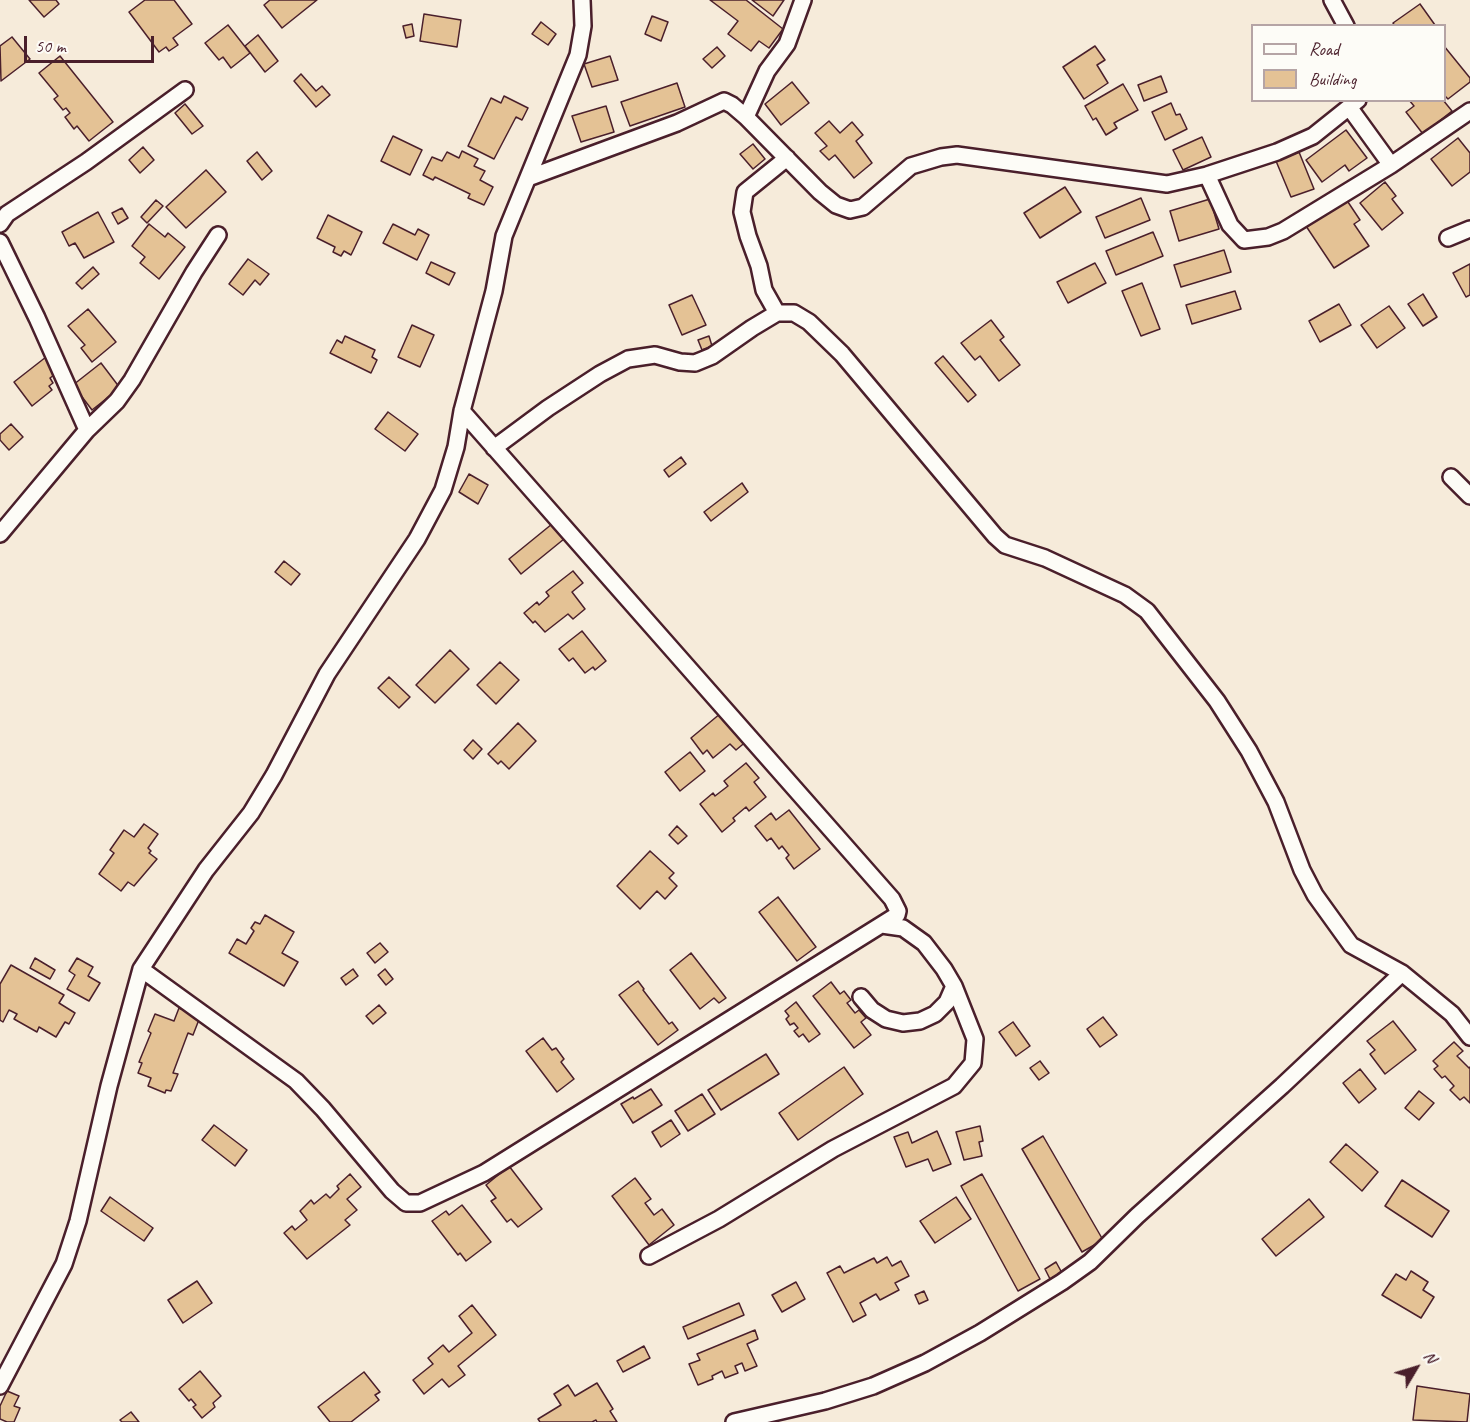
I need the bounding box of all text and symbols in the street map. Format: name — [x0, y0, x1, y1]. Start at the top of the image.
scale bar — [27, 24, 158, 62]
legend — [1251, 24, 1446, 102]
text: 50 m — [35, 35, 66, 57]
text: Road — [1309, 38, 1339, 60]
text: Building — [1309, 68, 1356, 90]
north arrow — [1386, 1338, 1446, 1398]
text: N — [1419, 1347, 1441, 1367]

